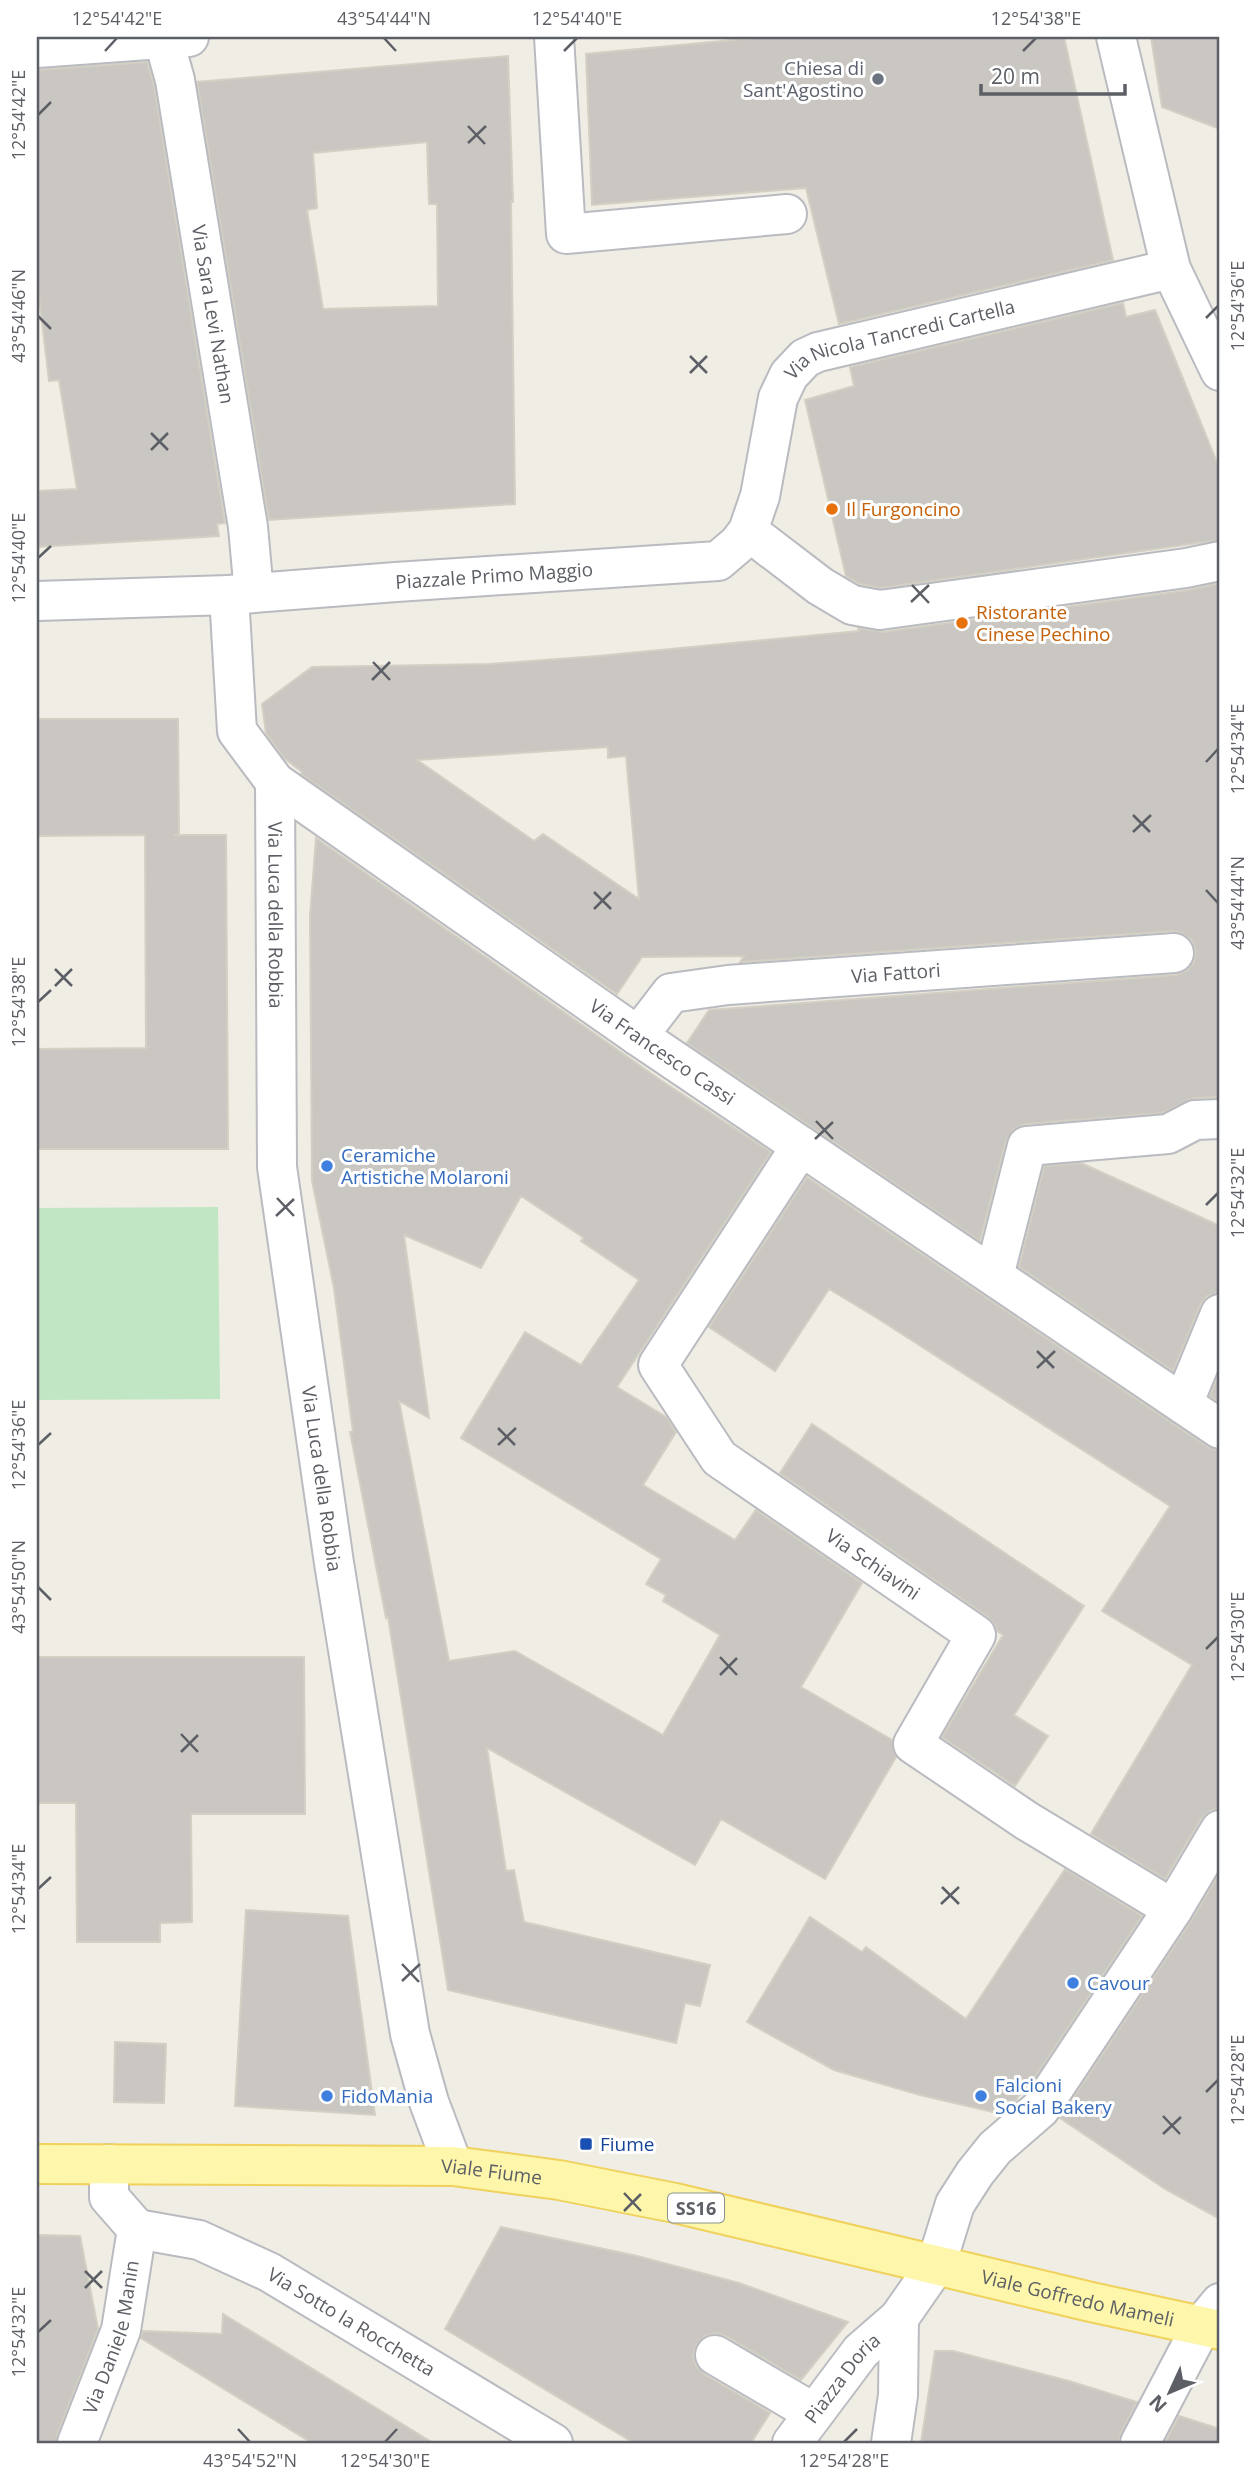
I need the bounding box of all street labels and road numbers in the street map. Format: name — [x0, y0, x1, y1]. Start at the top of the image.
street label: Via Sara Levi Nathan — [186, 223, 241, 406]
street label: Via Nicola Tancredi Cartella — [778, 293, 1017, 385]
street label: Piazzale Primo Maggio — [395, 556, 594, 595]
street label: Via Luca della Robbia — [262, 821, 289, 1009]
street label: Via Fattori — [850, 957, 941, 989]
street label: Via Francesco Cassi — [584, 993, 740, 1111]
street label: Via Luca della Robbia — [296, 1384, 348, 1573]
street label: Via Schiavini — [821, 1523, 925, 1606]
street label: Viale Fiume — [441, 2153, 544, 2191]
road number: SS16 — [668, 2194, 724, 2222]
street label: Via Daniele Manin — [77, 2258, 145, 2418]
street label: Via Sotto la Rocchetta — [263, 2261, 440, 2382]
street label: Viale Goffredo Mameli — [979, 2263, 1177, 2333]
street label: Piazza Doria — [798, 2327, 886, 2429]

